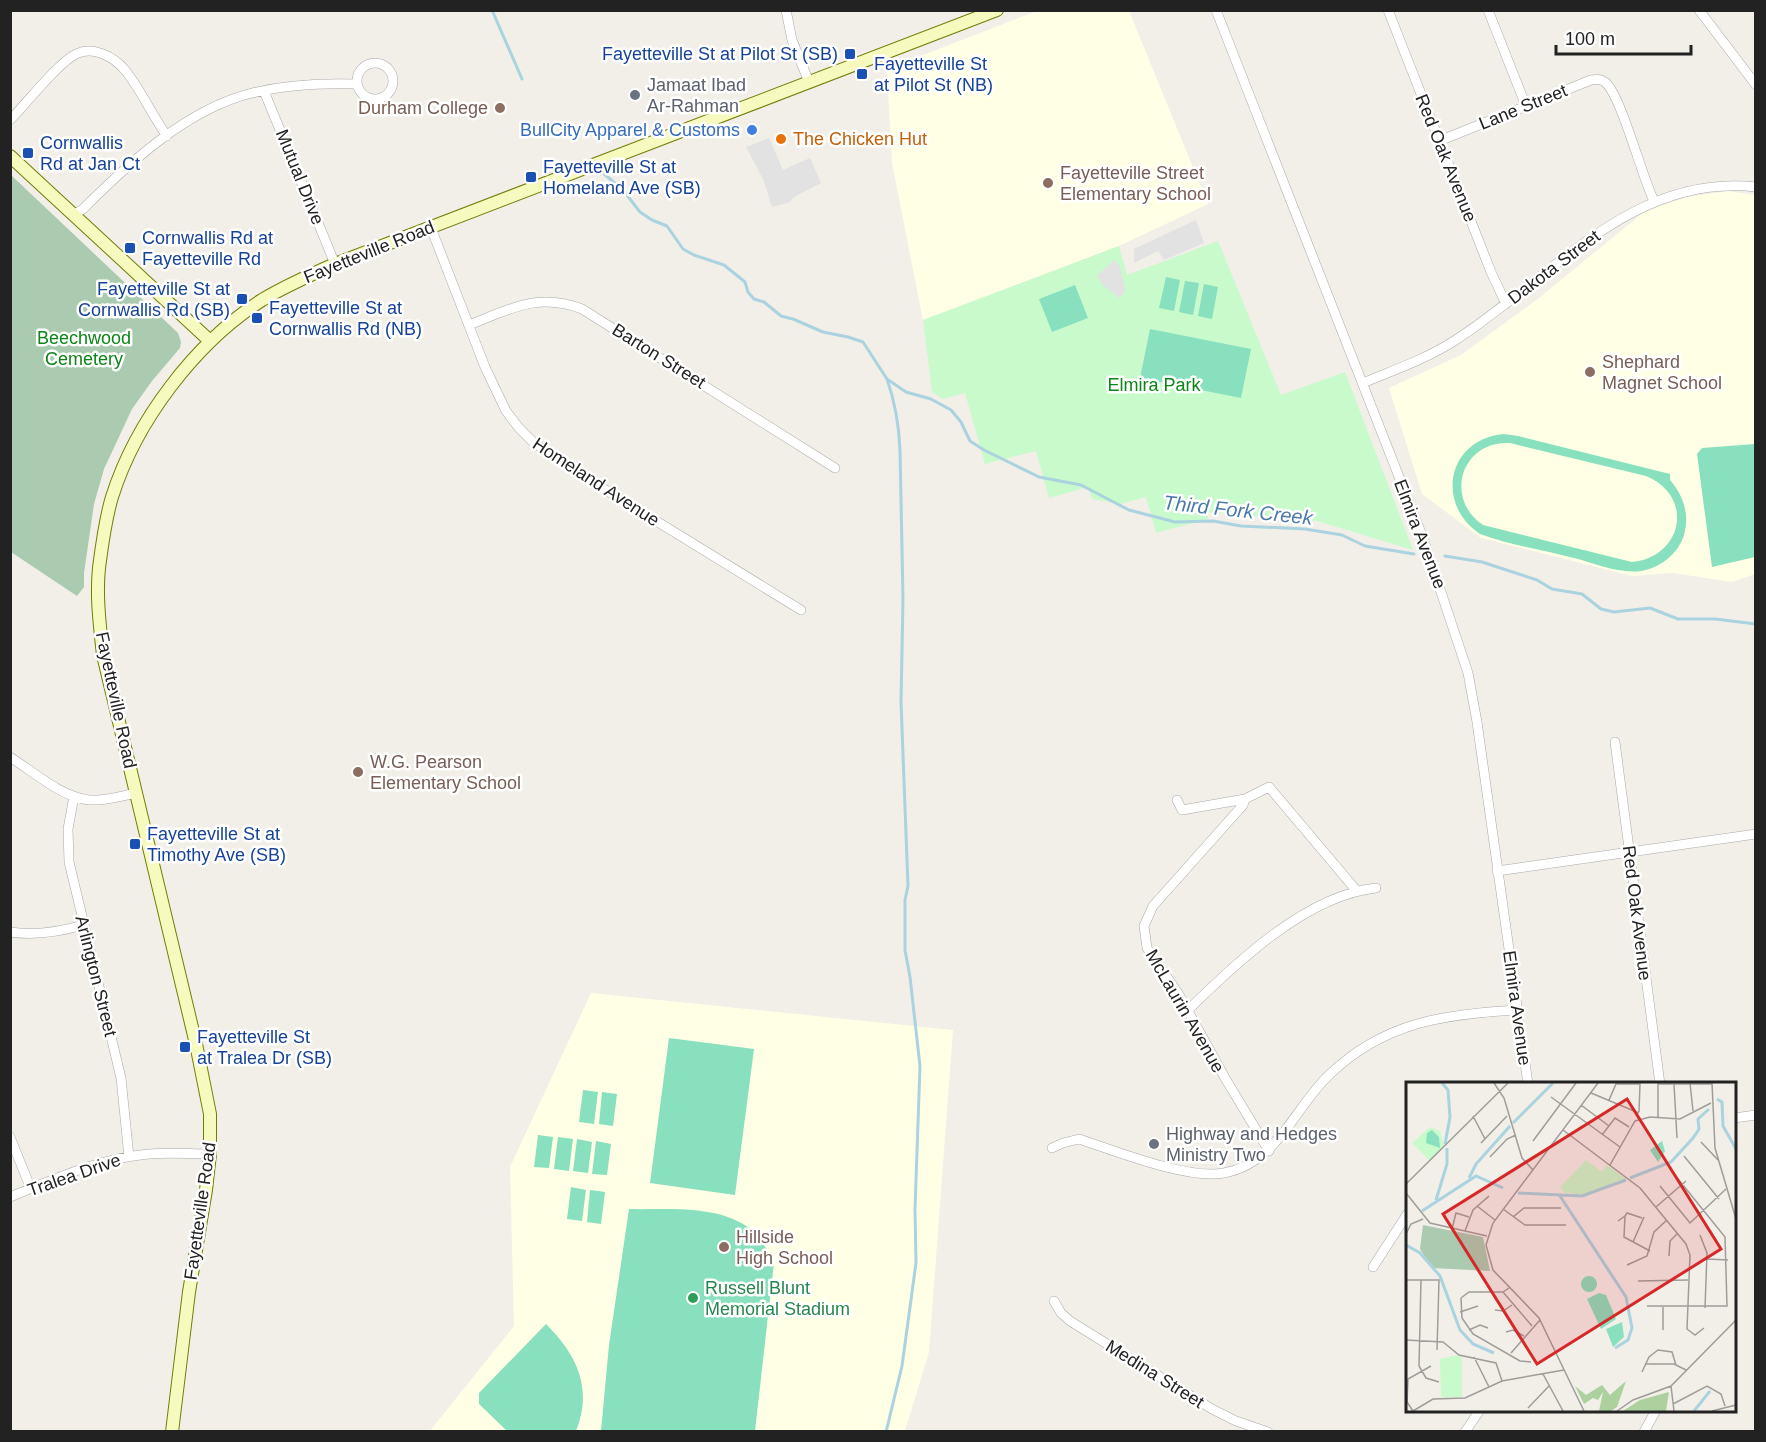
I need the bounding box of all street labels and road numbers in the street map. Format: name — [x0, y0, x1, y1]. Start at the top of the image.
street label: Lane Street — [1476, 80, 1570, 134]
street label: Red Oak Avenue — [1411, 91, 1481, 225]
street label: Mutual Drive — [272, 126, 328, 228]
street label: Fayetteville Road — [301, 217, 437, 287]
street label: Dakota Street — [1504, 226, 1604, 308]
street label: Barton Street — [609, 319, 709, 393]
street label: Homeland Avenue — [529, 434, 663, 530]
street label: Elmira Avenue — [1390, 476, 1450, 592]
street label: Fayetteville Road — [92, 630, 140, 770]
street label: Red Oak Avenue — [1619, 844, 1655, 982]
street label: Arlington Street — [71, 913, 121, 1039]
street label: McLaurin Avenue — [1142, 946, 1228, 1076]
street label: Elmira Avenue — [1499, 949, 1535, 1067]
street label: Fayetteville Road — [180, 1141, 220, 1281]
street label: Tralea Drive — [25, 1150, 123, 1200]
street label: Medina Street — [1102, 1336, 1208, 1412]

